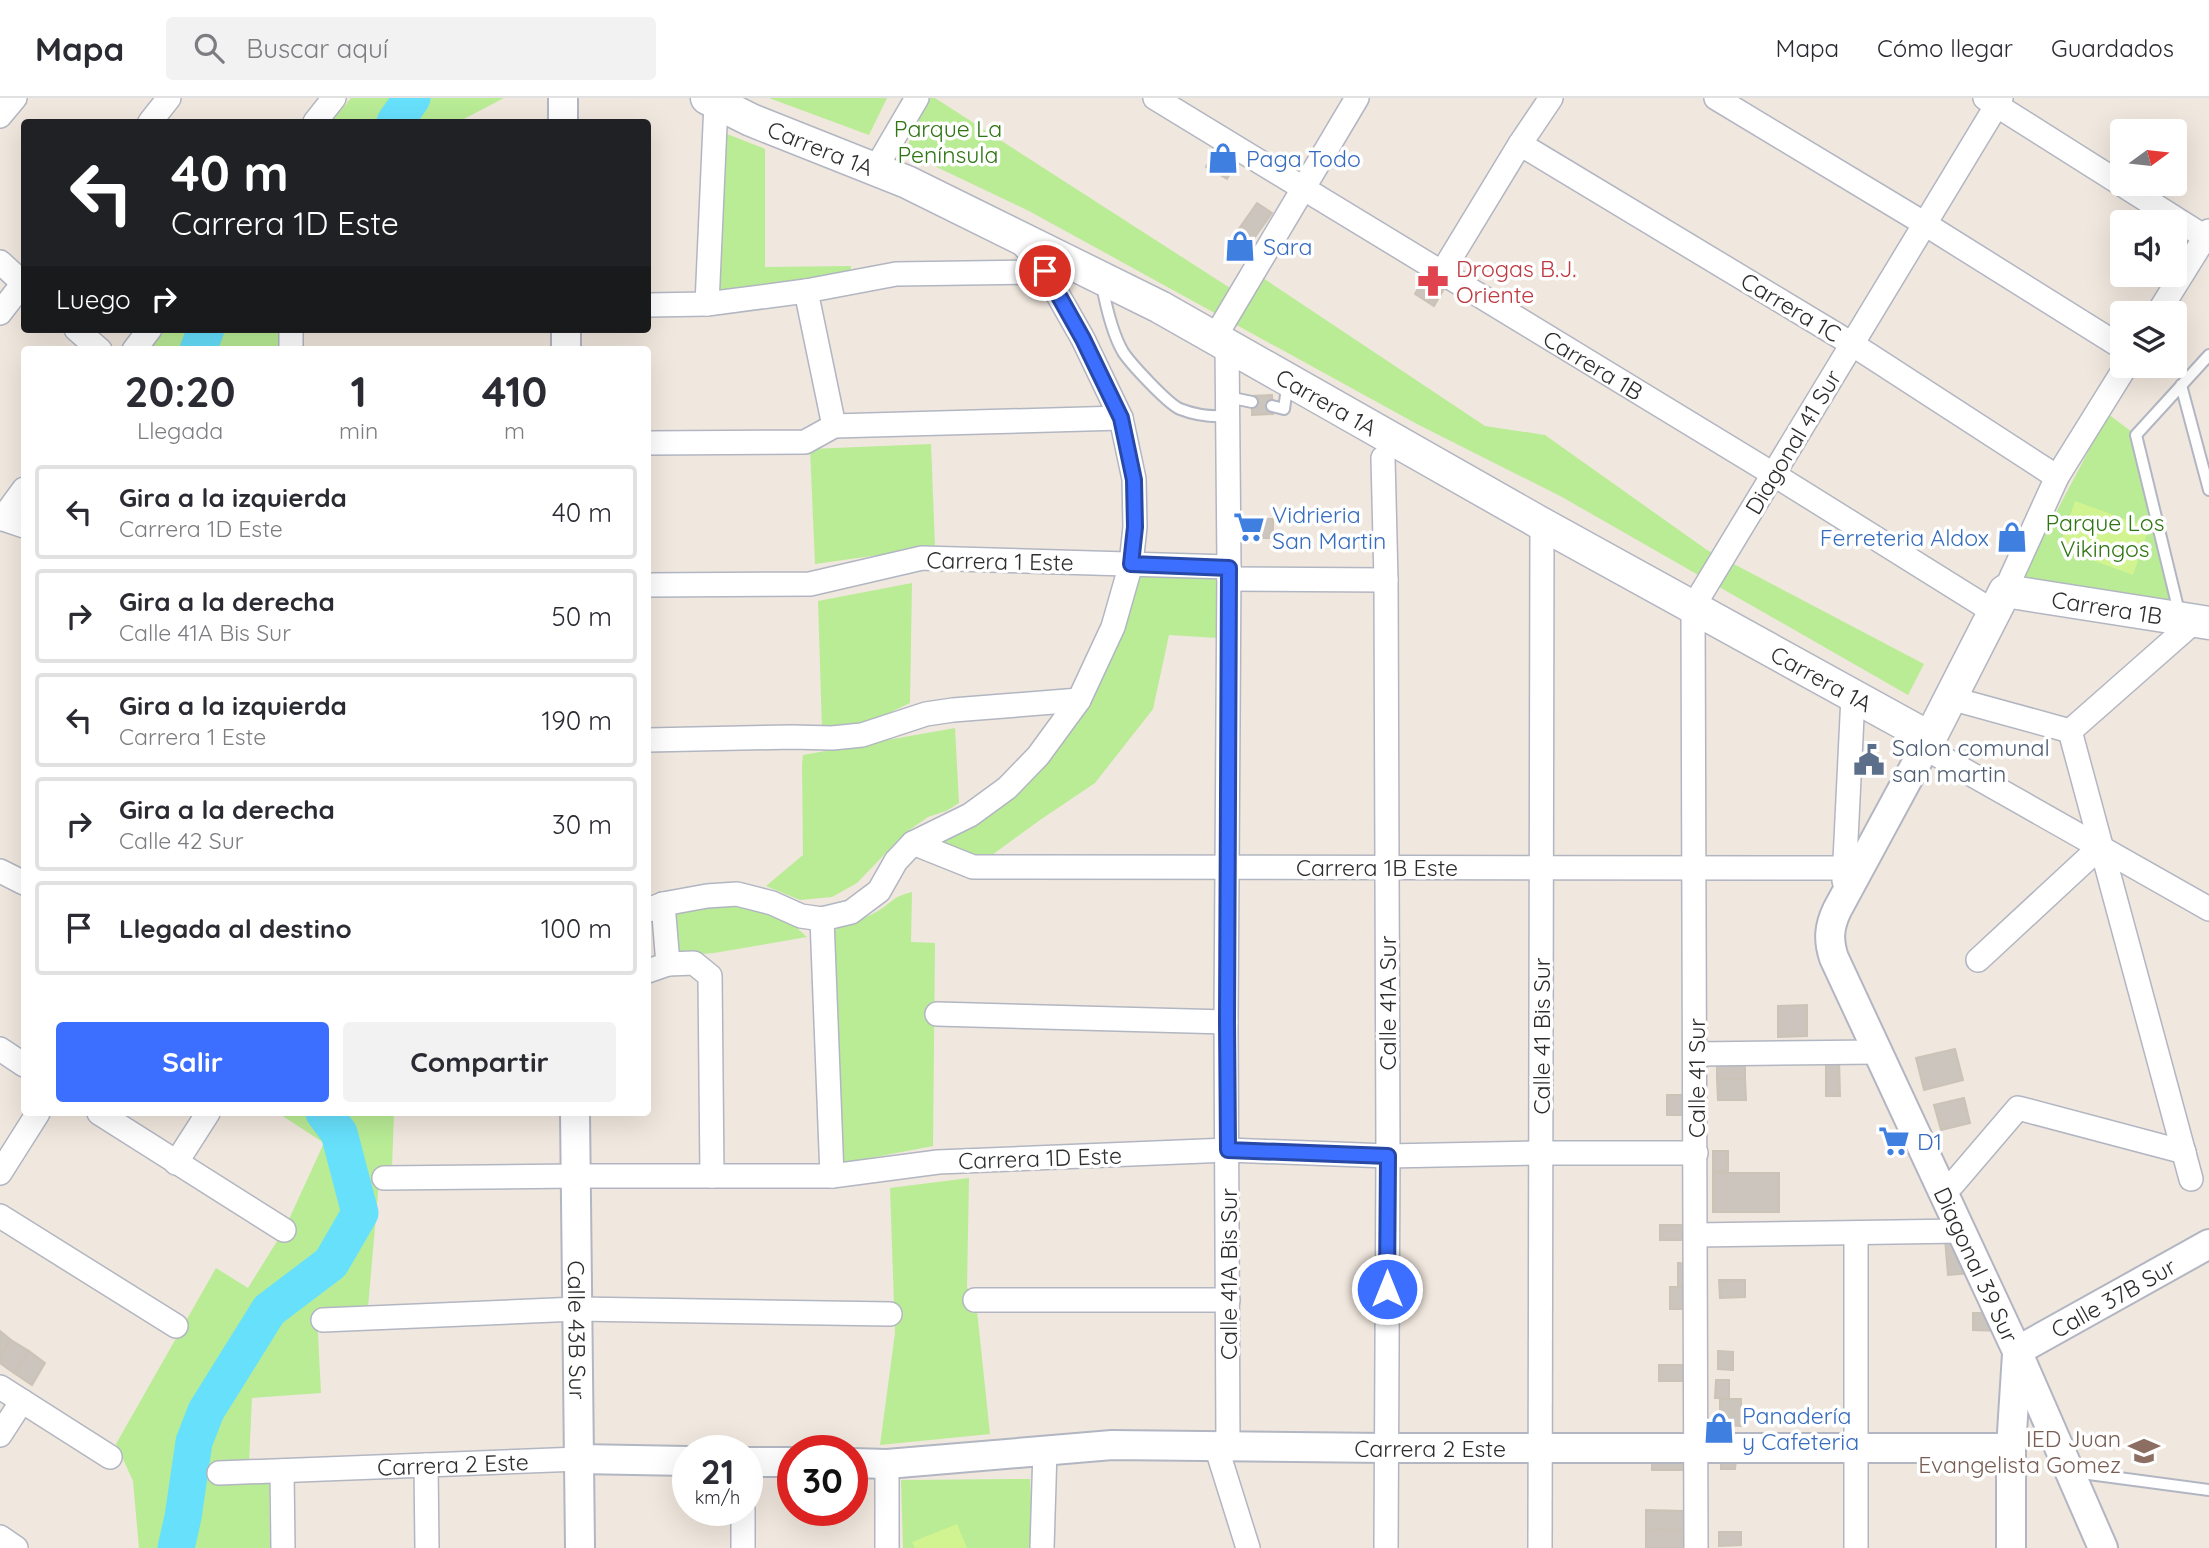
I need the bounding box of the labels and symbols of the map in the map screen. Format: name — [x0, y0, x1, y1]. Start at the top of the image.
street label: Carrera 1A — [763, 114, 878, 182]
park label: Parque La Península — [894, 114, 1002, 169]
north arrow — [2110, 119, 2188, 196]
shop icon: Paga Todo — [1206, 141, 1240, 175]
place label: Paga Todo — [1246, 144, 1361, 173]
shop icon: Sara — [1223, 229, 1257, 263]
place label: Sara — [1263, 232, 1312, 261]
pin — [1015, 241, 1075, 301]
place label: Drogas B.J. Oriente — [1456, 254, 1576, 309]
pharmacy icon: Drogas B.J. Oriente — [1416, 264, 1450, 298]
street label: Carrera 1C — [1736, 266, 1846, 348]
street label: Carrera 1B — [1538, 323, 1648, 406]
street label: Carrera 1A — [1271, 362, 1382, 442]
street label: Diagonal 41 Sur — [1738, 364, 1848, 520]
place label: Vidrieria San Martin — [1272, 500, 1386, 555]
park label: Parque Los Vikingos — [2045, 508, 2165, 563]
supermarket icon: Vidrieria San Martin — [1232, 510, 1266, 544]
shop icon: Ferreteria Aldox — [1995, 520, 2029, 554]
place label: Ferreteria Aldox — [1820, 523, 1989, 552]
street label: Carrera 1 Este — [926, 545, 1074, 577]
street label: Carrera 1B — [2050, 584, 2164, 630]
street label: Carrera 1A — [1766, 639, 1878, 718]
place label: Salon comunal san martin — [1892, 733, 2050, 788]
public building icon: Salon comunal san martin — [1852, 743, 1886, 777]
street label: Carrera 1B Este — [1296, 853, 1458, 882]
street label: Calle 41A Sur — [1373, 935, 1402, 1071]
street label: Calle 41 Bis Sur — [1527, 957, 1556, 1115]
street label: Calle 41 Sur — [1682, 1018, 1711, 1138]
supermarket icon: D1 — [1877, 1124, 1911, 1158]
place label: D1 — [1917, 1127, 1942, 1156]
street label: Carrera 1D Este — [958, 1141, 1122, 1175]
street label: Diagonal 39 Sur — [1928, 1182, 2025, 1347]
street label: Calle 41A Bis Sur — [1214, 1188, 1243, 1360]
street label: Calle 37B Sur — [2045, 1251, 2181, 1344]
position arrow — [1350, 1252, 1424, 1326]
street label: Calle 43B Sur — [562, 1260, 593, 1400]
place label: Panadería y Cafeteria — [1742, 1401, 1859, 1456]
shop icon: Panadería y Cafeteria — [1702, 1411, 1736, 1445]
place label: IED Juan Evangelista Gomez — [1918, 1424, 2121, 1479]
street label: Carrera 2 Este — [1354, 1433, 1506, 1463]
school or university icon: IED Juan Evangelista Gomez — [2127, 1434, 2161, 1468]
speed limit sign: 30 — [777, 1435, 868, 1526]
street label: Carrera 2 Este — [377, 1446, 529, 1481]

